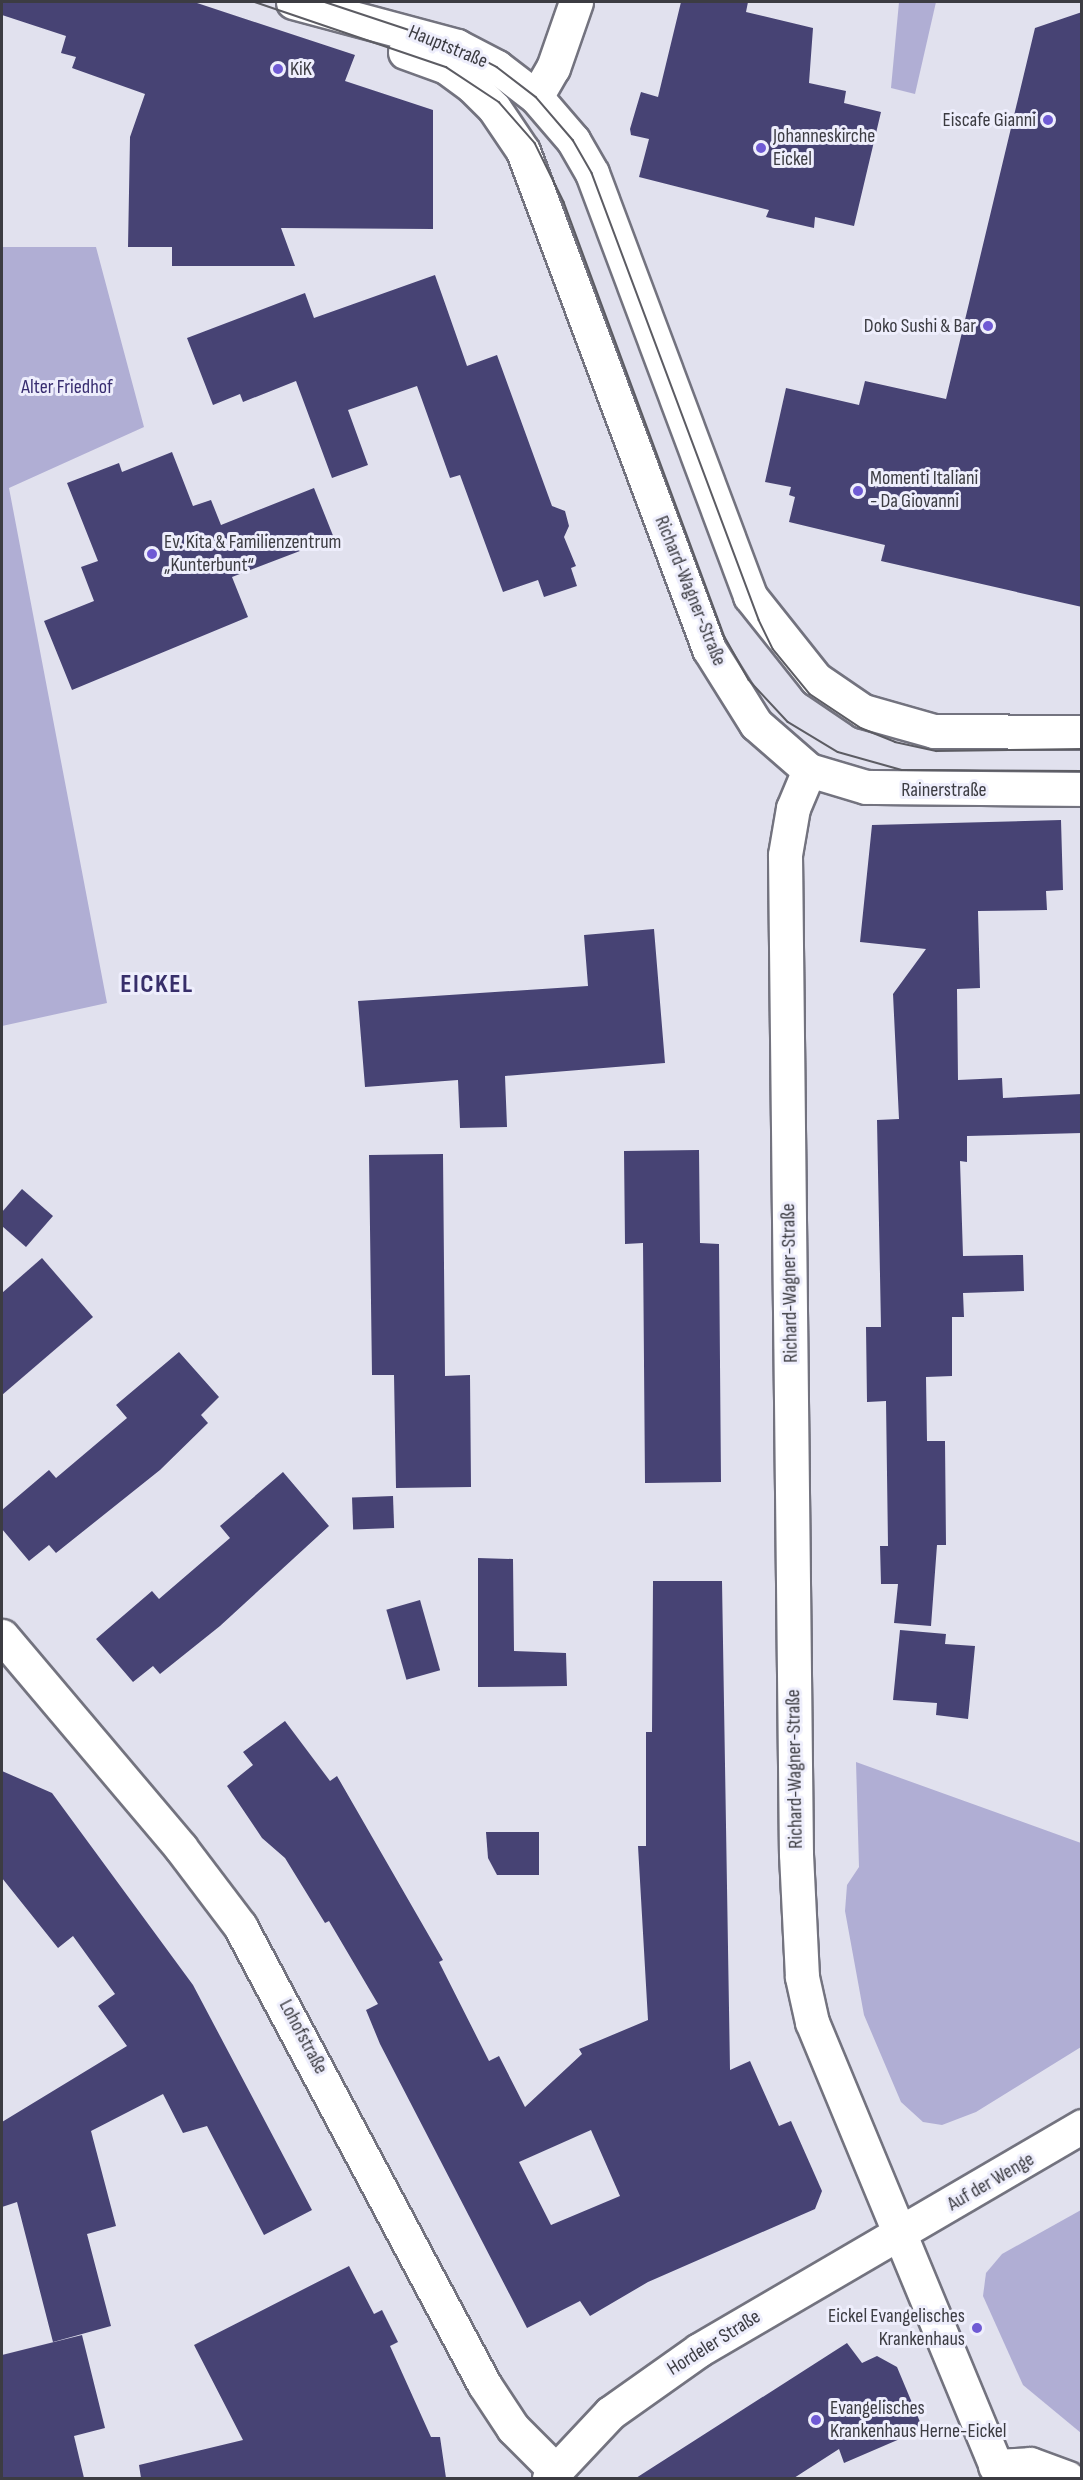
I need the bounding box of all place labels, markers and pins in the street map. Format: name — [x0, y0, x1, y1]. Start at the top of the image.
place label: KiK — [290, 57, 312, 81]
marker: KiK — [271, 62, 285, 76]
place label: Eiscafe Gianni — [943, 108, 1036, 132]
marker: Eiscafe Gianni — [1041, 113, 1055, 127]
place label: Johanneskirche Eickel — [773, 124, 875, 171]
marker: Johanneskirche Eickel — [754, 141, 768, 155]
place label: Doko Sushi & Bar — [864, 314, 976, 338]
marker: Doko Sushi & Bar — [981, 319, 995, 333]
place label: Momenti Italiani - Da Giovanni — [870, 467, 978, 514]
marker: Momenti Italiani - Da Giovanni — [851, 484, 865, 498]
place label: Ev. Kita & Familienzentrum „Kunterbunt“ — [164, 530, 341, 577]
marker: Ev. Kita & Familienzentrum „Kunterbunt“ — [145, 547, 159, 561]
place label: Eickel Evangelisches Krankenhaus — [828, 2304, 965, 2351]
marker: Eickel Evangelisches Krankenhaus — [970, 2321, 984, 2335]
place label: Evangelisches Krankenhaus Herne-Eickel — [830, 2396, 1006, 2443]
marker: Evangelisches Krankenhaus Herne-Eickel — [807, 2411, 825, 2429]

